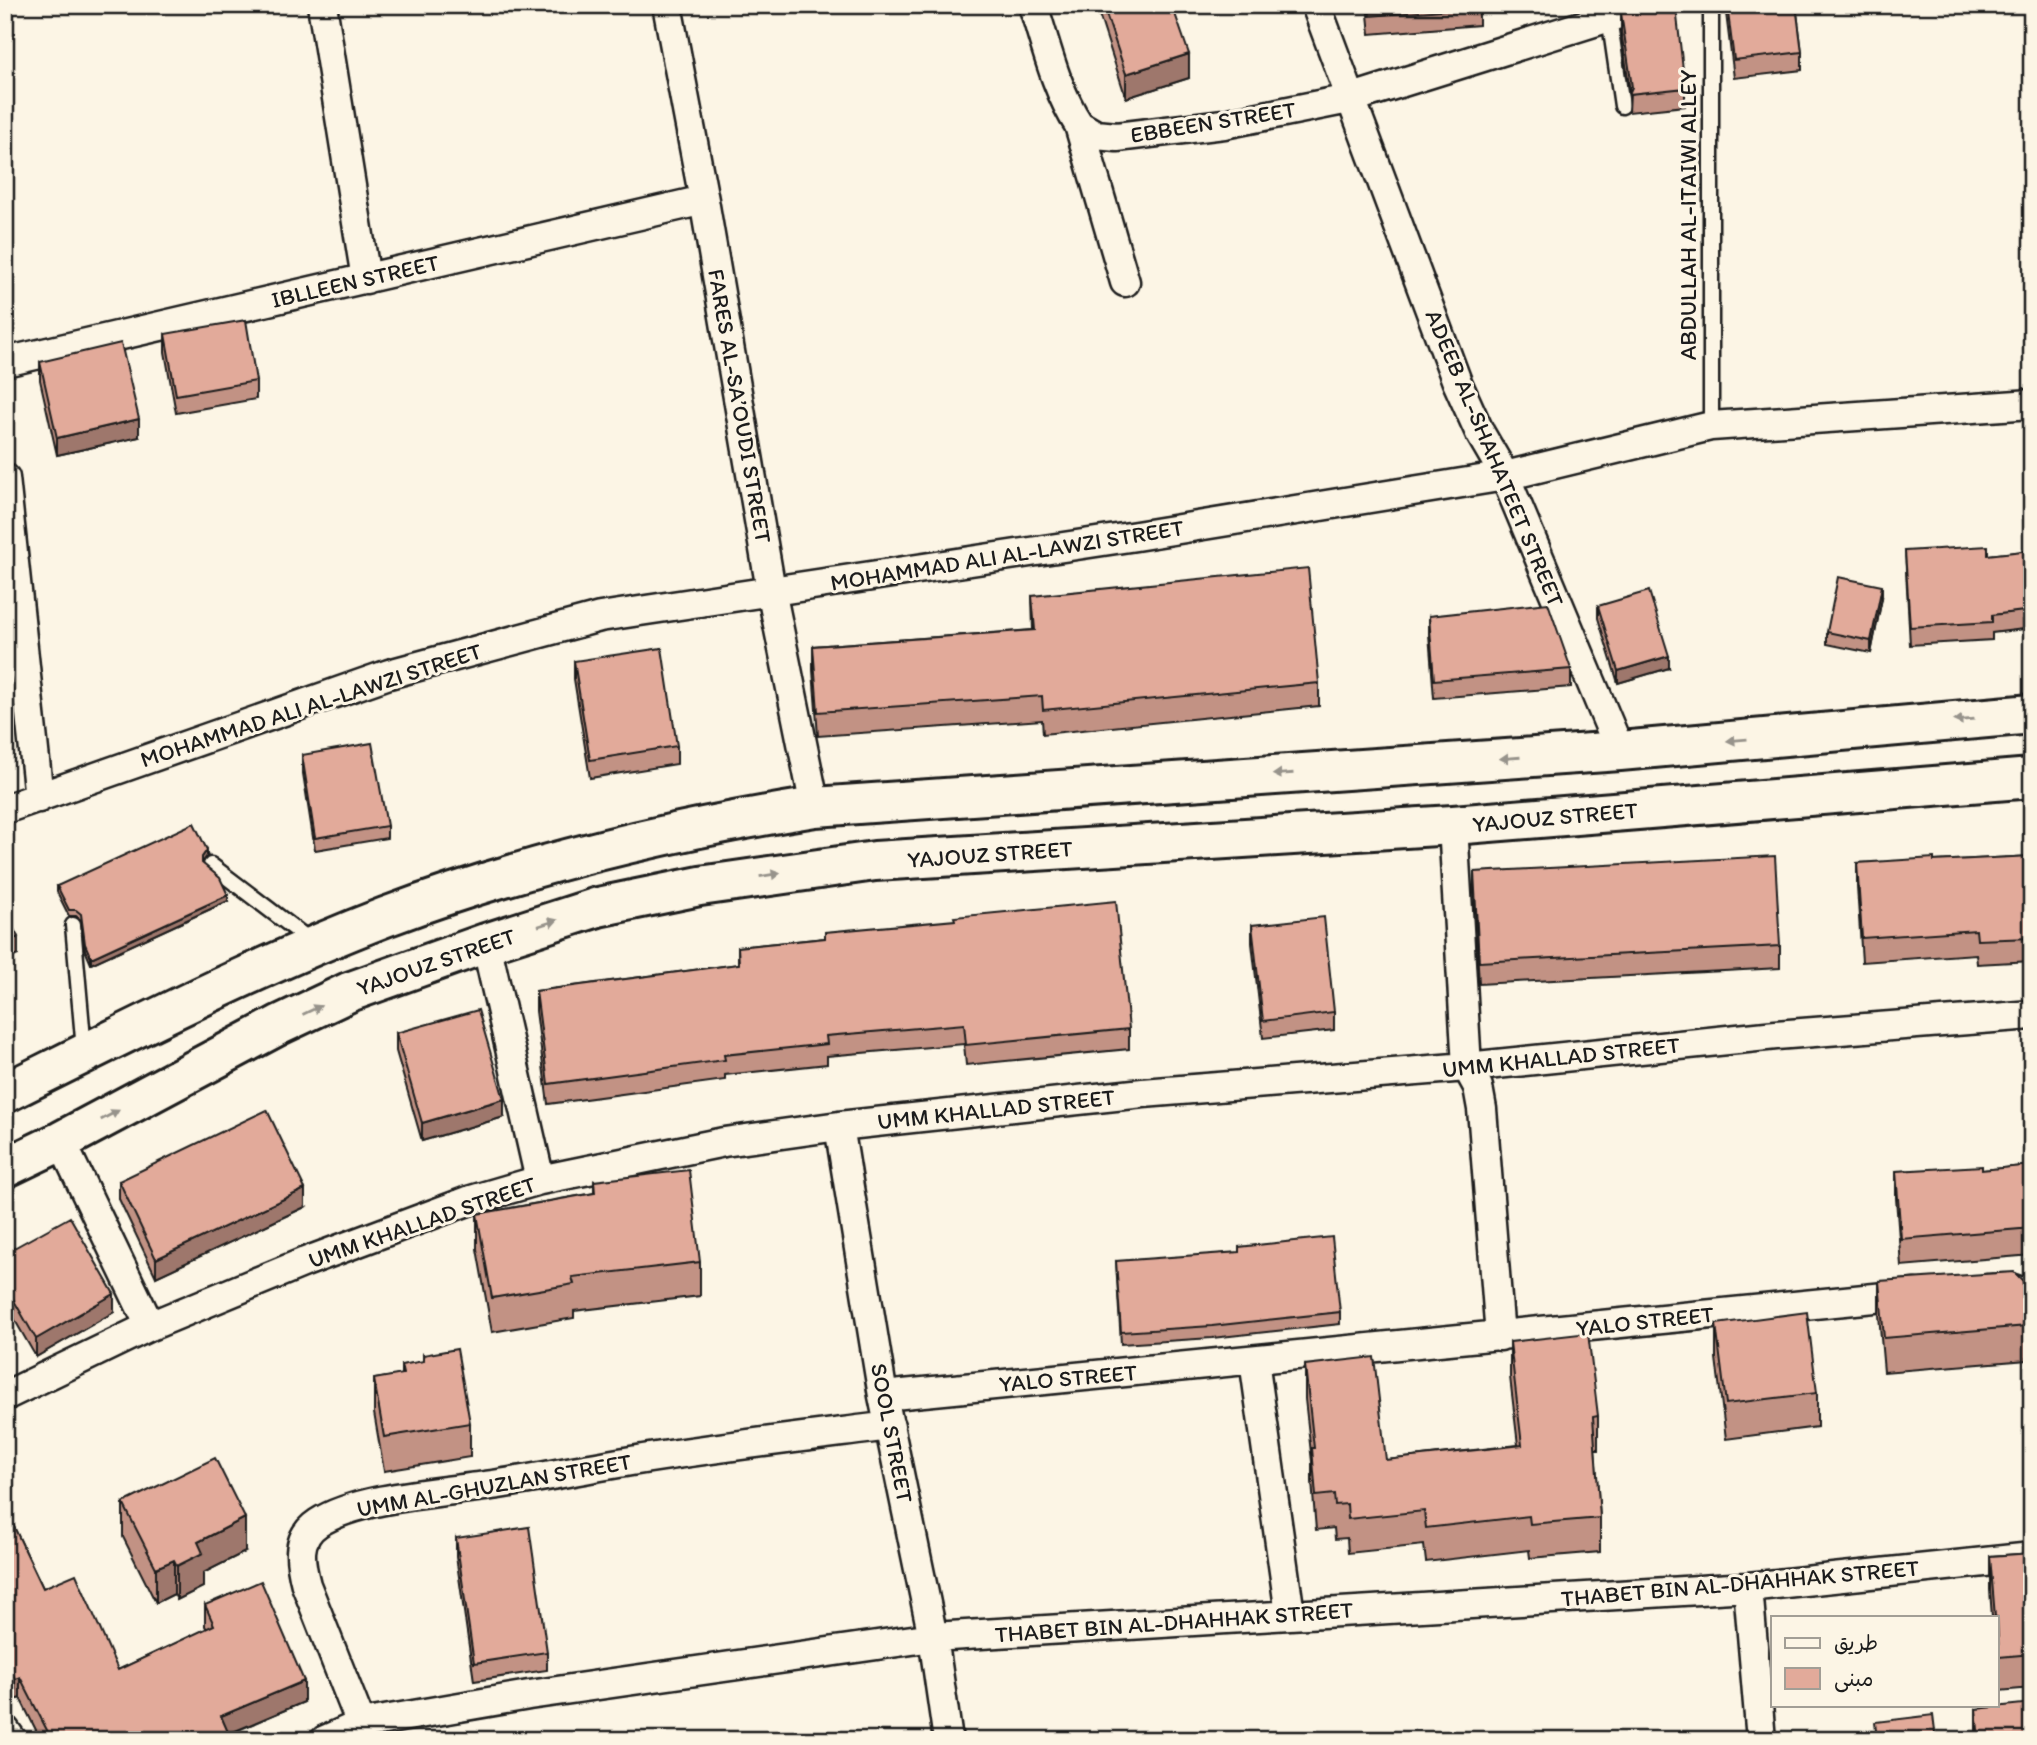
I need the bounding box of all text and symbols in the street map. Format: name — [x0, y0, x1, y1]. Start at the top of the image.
street label: ABDULLAH AL-ITAIWI ALLEY — [1674, 70, 1702, 360]
street label: EBBEEN STREET — [1128, 95, 1298, 149]
street label: IBLLEEN STREET — [268, 248, 442, 314]
street label: FARES AL-SA’OUDI STREET — [702, 267, 778, 545]
street label: ADEEB AL-SHAHATEET STREET — [1420, 305, 1570, 611]
street label: MOHAMMAD ALI AL-LAWZI STREET — [828, 513, 1186, 597]
street label: MOHAMMAD ALI AL-LAWZI STREET — [137, 636, 485, 774]
one-way arrow — [1953, 715, 1975, 726]
one-way arrow — [1726, 735, 1748, 746]
one-way arrow — [1499, 753, 1521, 764]
one-way arrow — [1272, 769, 1294, 780]
street label: YAJOUZ STREET — [1471, 796, 1639, 838]
street label: YAJOUZ STREET — [906, 834, 1074, 874]
one-way arrow — [759, 869, 781, 880]
one-way arrow — [538, 917, 559, 928]
street label: YAJOUZ STREET — [353, 922, 519, 1002]
one-way arrow — [301, 1004, 322, 1015]
street label: UMM KHALLAD STREET — [1441, 1031, 1681, 1083]
street label: UMM KHALLAD STREET — [876, 1083, 1116, 1135]
one-way arrow — [100, 1109, 120, 1121]
street label: UMM KHALLAD STREET — [304, 1170, 540, 1274]
street label: YALO STREET — [1575, 1300, 1715, 1342]
street label: YALO STREET — [998, 1358, 1138, 1398]
street label: SOOL STREET — [865, 1361, 919, 1505]
street label: UMM AL-GHUZLAN STREET — [354, 1447, 634, 1523]
street label: THABET BIN AL-DHAHHAK STREET — [1560, 1553, 1920, 1613]
street label: THABET BIN AL-DHAHHAK STREET — [994, 1596, 1354, 1648]
legend — [1771, 1616, 1998, 1706]
text: طريق — [1834, 1630, 1878, 1655]
text: مبنى — [1834, 1666, 1873, 1693]

